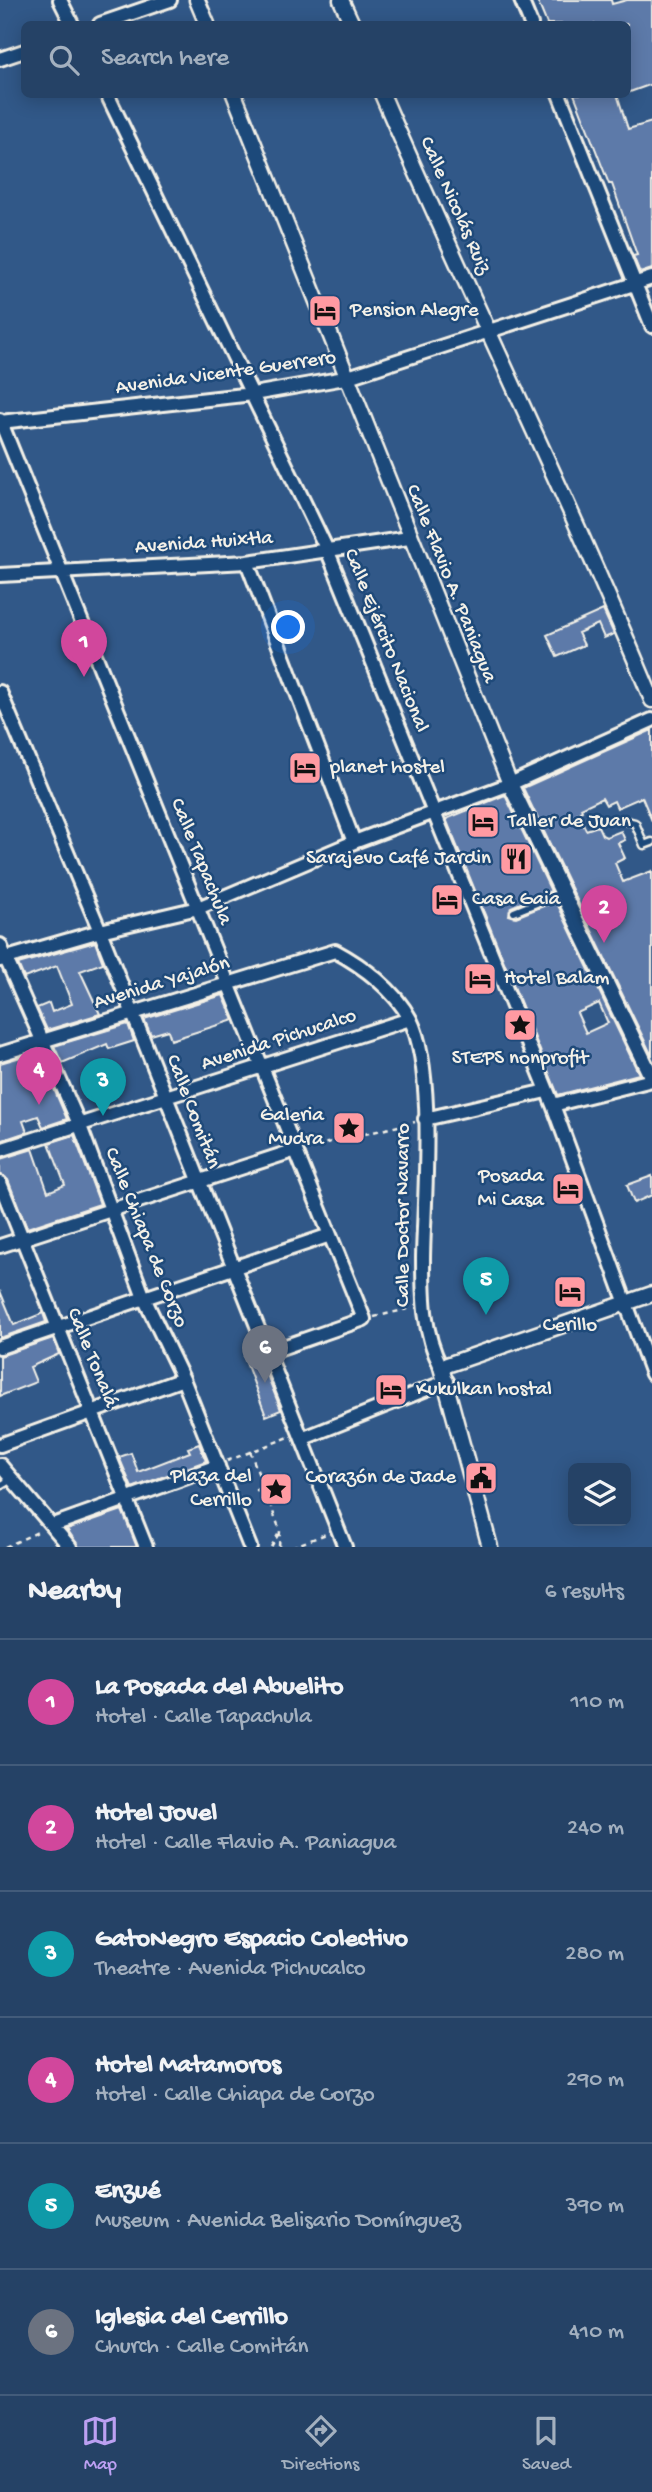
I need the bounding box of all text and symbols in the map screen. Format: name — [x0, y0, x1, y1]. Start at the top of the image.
search box — [21, 21, 631, 98]
icon: search — [45, 41, 83, 79]
text: Search here — [101, 44, 229, 75]
street label: Calle Nicolás Ruiz — [412, 133, 496, 279]
hotel icon: Pension Alegre — [306, 292, 344, 330]
place label: Pension Alegre — [349, 299, 480, 324]
street label: Avenida Vicente Guerrero — [114, 346, 338, 402]
street label: Calle Flavio A. Paniagua — [399, 481, 502, 688]
street label: Avenida Huixtla — [134, 527, 275, 561]
street label: Calle Ejército Nacional — [337, 545, 433, 737]
your location — [271, 610, 305, 644]
pin: 1 — [61, 619, 107, 677]
hotel icon: planet hostel — [286, 749, 324, 787]
place label: planet hostel — [329, 756, 445, 781]
street label: Calle Tapachula — [163, 795, 237, 930]
hotel icon: Taller de Juan — [464, 803, 502, 841]
place label: Taller de Juan — [507, 810, 631, 835]
restaurant icon: Sarajevo Café Jardin — [497, 840, 535, 878]
place label: Sarajevo Café Jardin — [306, 847, 491, 872]
hotel icon: Casa Gaia — [428, 881, 466, 919]
pin: 2 — [581, 885, 627, 943]
place label: Casa Gaia — [472, 888, 562, 913]
street label: Avenida Yajalón — [91, 951, 233, 1017]
hotel icon: Hotel Balam — [461, 960, 499, 998]
place label: Hotel Balam — [504, 967, 610, 992]
street label: Avenida Pichucalco — [198, 1004, 360, 1078]
place icon: STEPS nonprofit — [501, 1006, 539, 1044]
pin: 4 — [16, 1047, 62, 1105]
place label: STEPS nonprofit — [452, 1047, 591, 1072]
street label: Calle Comitán — [159, 1051, 225, 1173]
pin: 3 — [80, 1058, 126, 1116]
place label: Galeria Mudra — [260, 1104, 325, 1153]
place icon: Galeria Mudra — [330, 1109, 368, 1147]
street label: Calle Doctor Navarro — [392, 1123, 417, 1307]
street label: Calle Chiapa de Corzo — [97, 1144, 193, 1332]
place label: Posada Mi Casa — [477, 1165, 545, 1214]
hotel icon: Posada Mi Casa — [549, 1170, 587, 1208]
pin: 5 — [463, 1257, 509, 1315]
hotel icon: Cerillo — [551, 1273, 589, 1311]
street label: Calle Tonalá — [60, 1305, 123, 1413]
place label: Cerillo — [543, 1314, 597, 1339]
pin: 6 — [242, 1325, 288, 1383]
hotel icon: Kukulkan hostal — [372, 1371, 410, 1409]
place label: Kukulkan hostal — [416, 1378, 552, 1403]
public building icon: Corazón de Jade — [462, 1459, 500, 1497]
map controls — [568, 1463, 631, 1526]
button: layers — [568, 1463, 631, 1526]
place label: Plaza del Cerrillo — [169, 1465, 252, 1514]
place label: Corazón de Jade — [305, 1466, 457, 1491]
place icon: Plaza del Cerrillo — [257, 1470, 295, 1508]
text: Nearby — [28, 1575, 121, 1610]
text: 6 results — [545, 1579, 624, 1606]
text: La Posada del Abuelito — [95, 1673, 343, 1704]
text: 1 — [46, 1689, 56, 1716]
text: 110 m — [571, 1689, 624, 1716]
text: Hotel · Calle Tapachula — [95, 1704, 312, 1731]
text: Hotel Jovel — [95, 1799, 217, 1830]
text: 2 — [45, 1815, 57, 1842]
text: 240 m — [567, 1815, 624, 1842]
text: Hotel · Calle Flavio A. Paniagua — [95, 1830, 396, 1857]
text: GatoNegro Espacio Colectivo — [95, 1925, 408, 1956]
text: 3 — [45, 1941, 57, 1968]
text: 280 m — [565, 1941, 624, 1968]
text: Theatre · Avenida Pichucalco — [95, 1956, 366, 1983]
text: Hotel Matamoros — [95, 2051, 281, 2082]
text: 4 — [46, 2067, 56, 2094]
text: 290 m — [566, 2067, 624, 2094]
text: Hotel · Calle Chiapa de Corzo — [95, 2082, 375, 2109]
text: Enzué — [95, 2177, 161, 2208]
text: 5 — [45, 2193, 57, 2220]
text: 390 m — [566, 2193, 624, 2220]
text: Museum · Avenida Belisario Domínguez — [95, 2208, 461, 2235]
text: Iglesia del Cerrillo — [95, 2303, 288, 2334]
text: 6 — [45, 2319, 57, 2346]
text: 410 m — [569, 2319, 624, 2346]
text: Church · Calle Comitán — [95, 2334, 309, 2361]
tab: Map — [81, 2412, 119, 2477]
tab: Directions — [282, 2412, 359, 2477]
tab: Saved — [522, 2412, 571, 2477]

